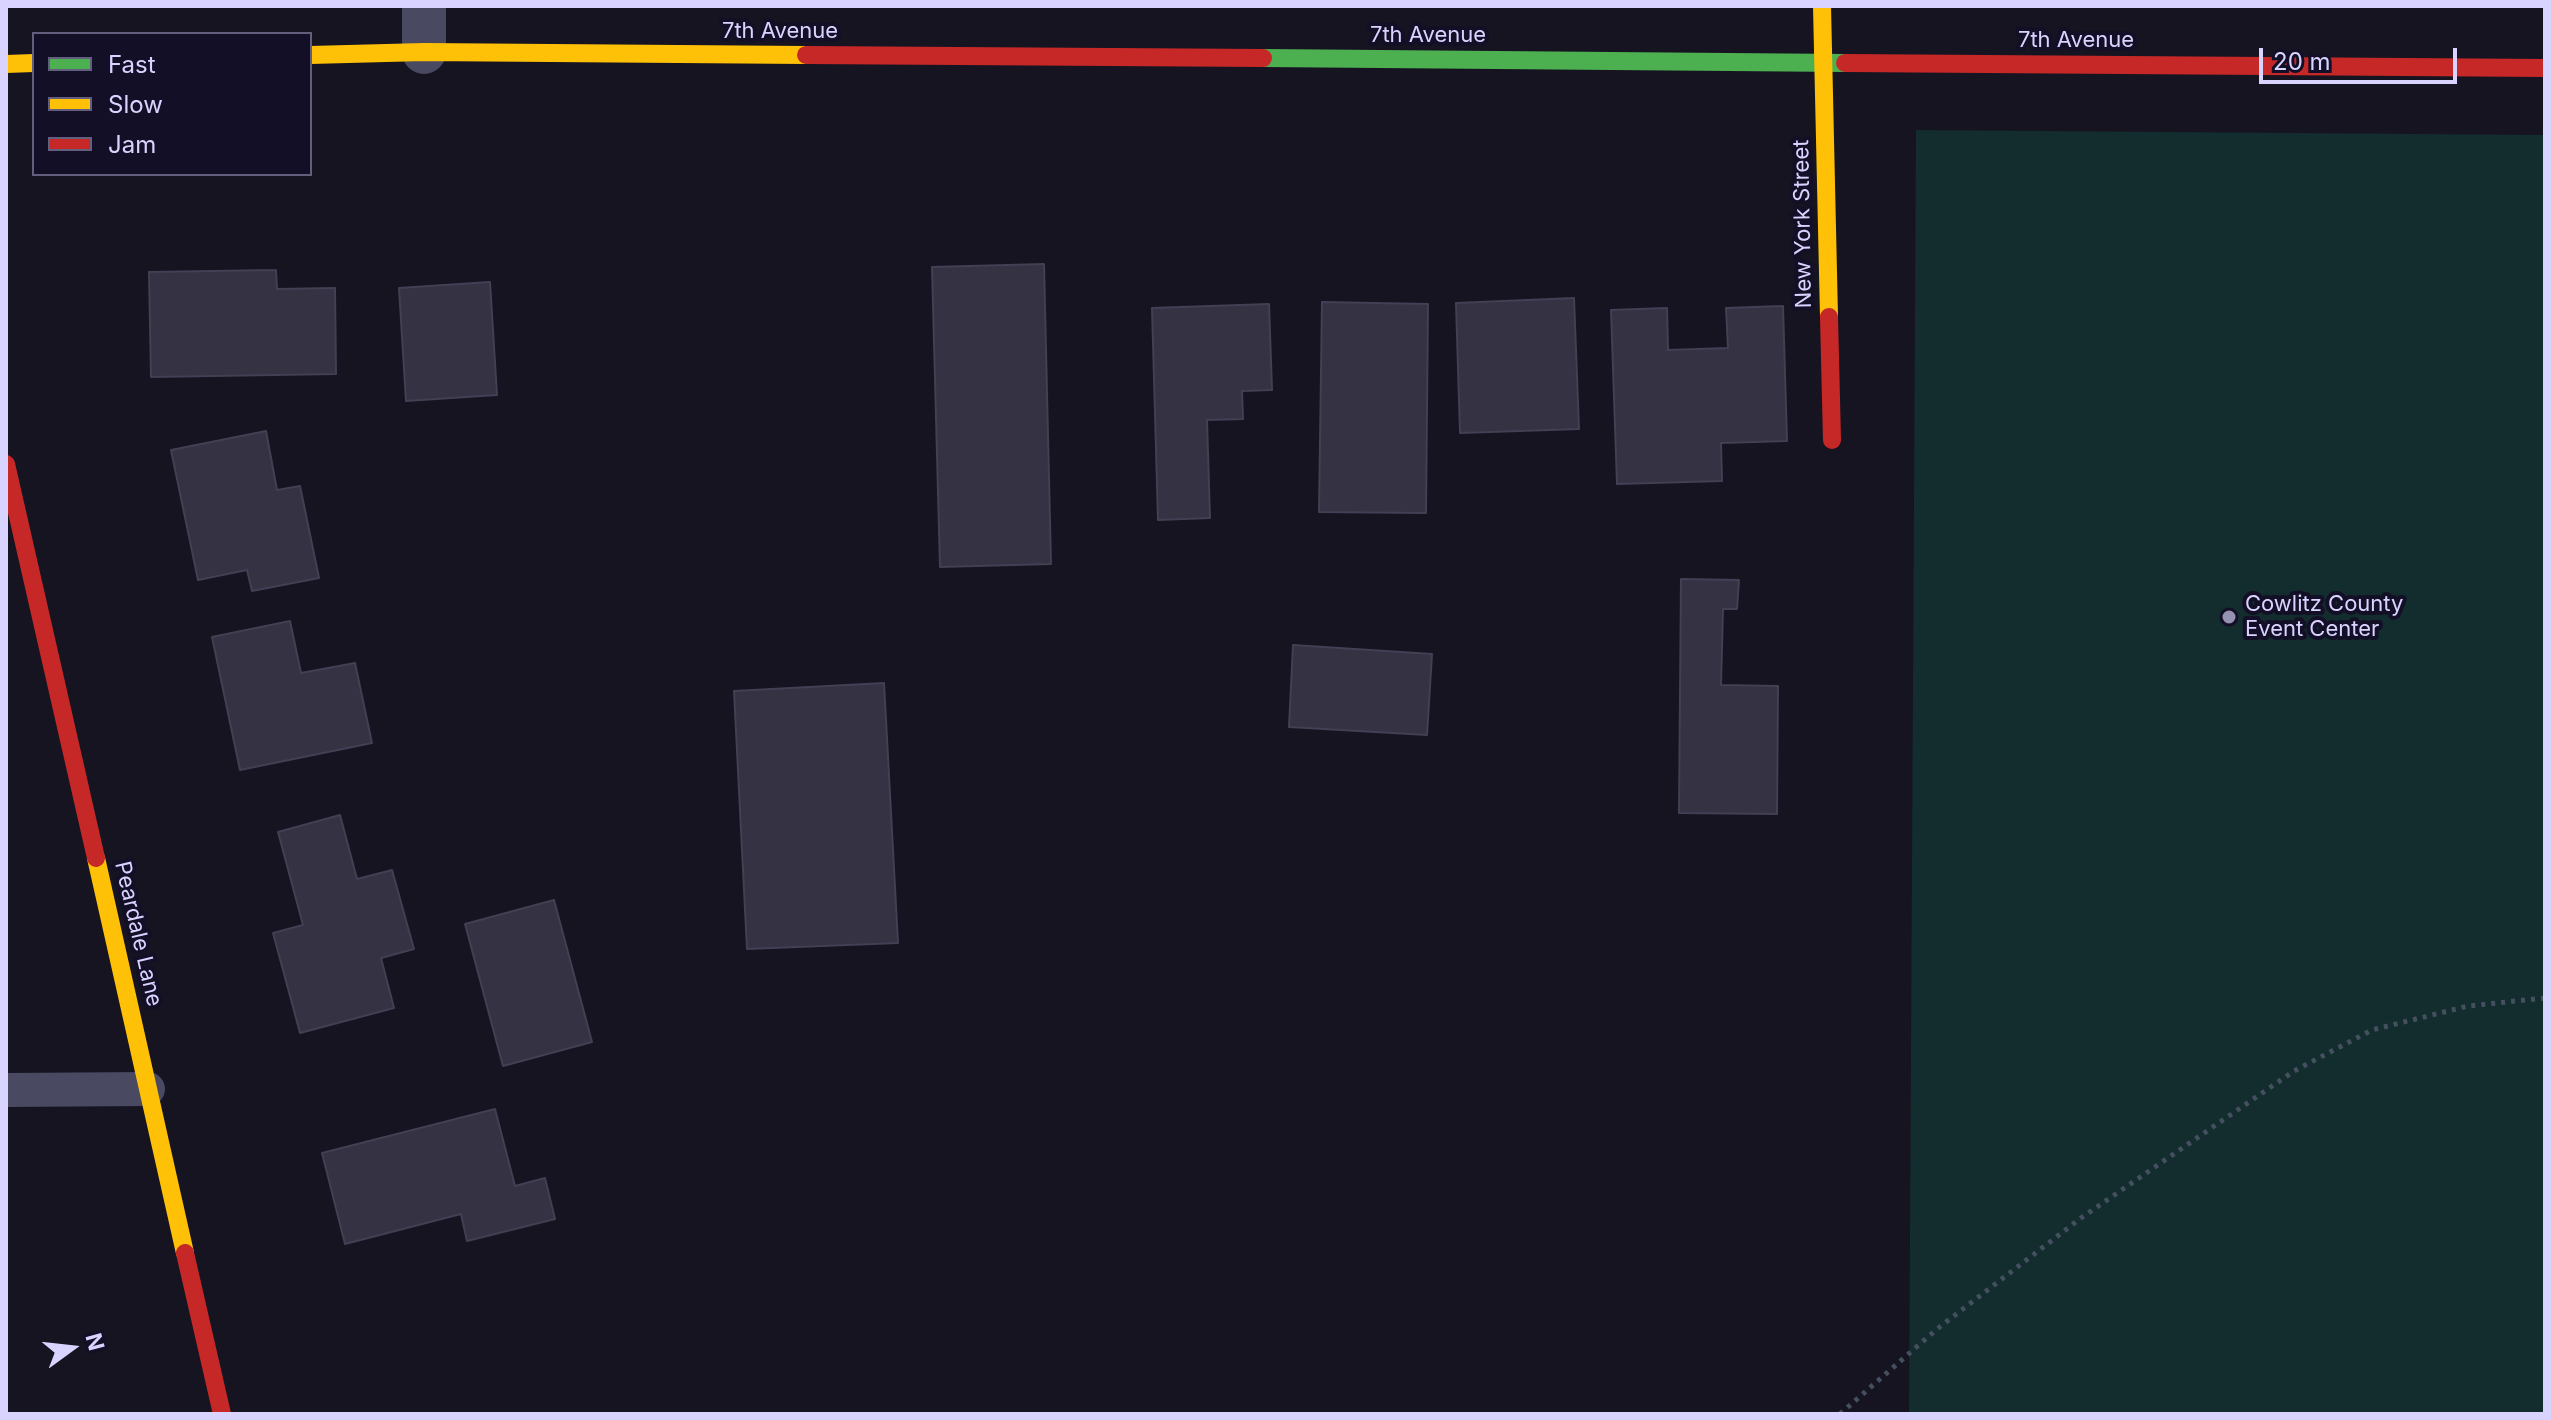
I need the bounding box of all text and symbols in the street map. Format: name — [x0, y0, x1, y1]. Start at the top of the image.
street label: 7th Avenue — [722, 18, 838, 44]
street label: 7th Avenue — [1370, 22, 1486, 48]
street label: 7th Avenue — [2018, 27, 2134, 53]
legend — [32, 32, 312, 176]
scale bar — [2263, 32, 2461, 82]
text: 20 m — [2273, 47, 2331, 76]
text: Fast — [108, 50, 156, 79]
text: Slow — [108, 90, 163, 119]
text: Jam — [108, 130, 156, 159]
street label: New York Street — [1788, 139, 1818, 309]
place label: Cowlitz County Event Center — [2245, 591, 2403, 642]
marker: Cowlitz County Event Center — [2220, 608, 2238, 626]
street label: Peardale Lane — [108, 859, 168, 1009]
north arrow — [32, 1308, 112, 1388]
text: N — [80, 1330, 110, 1353]

